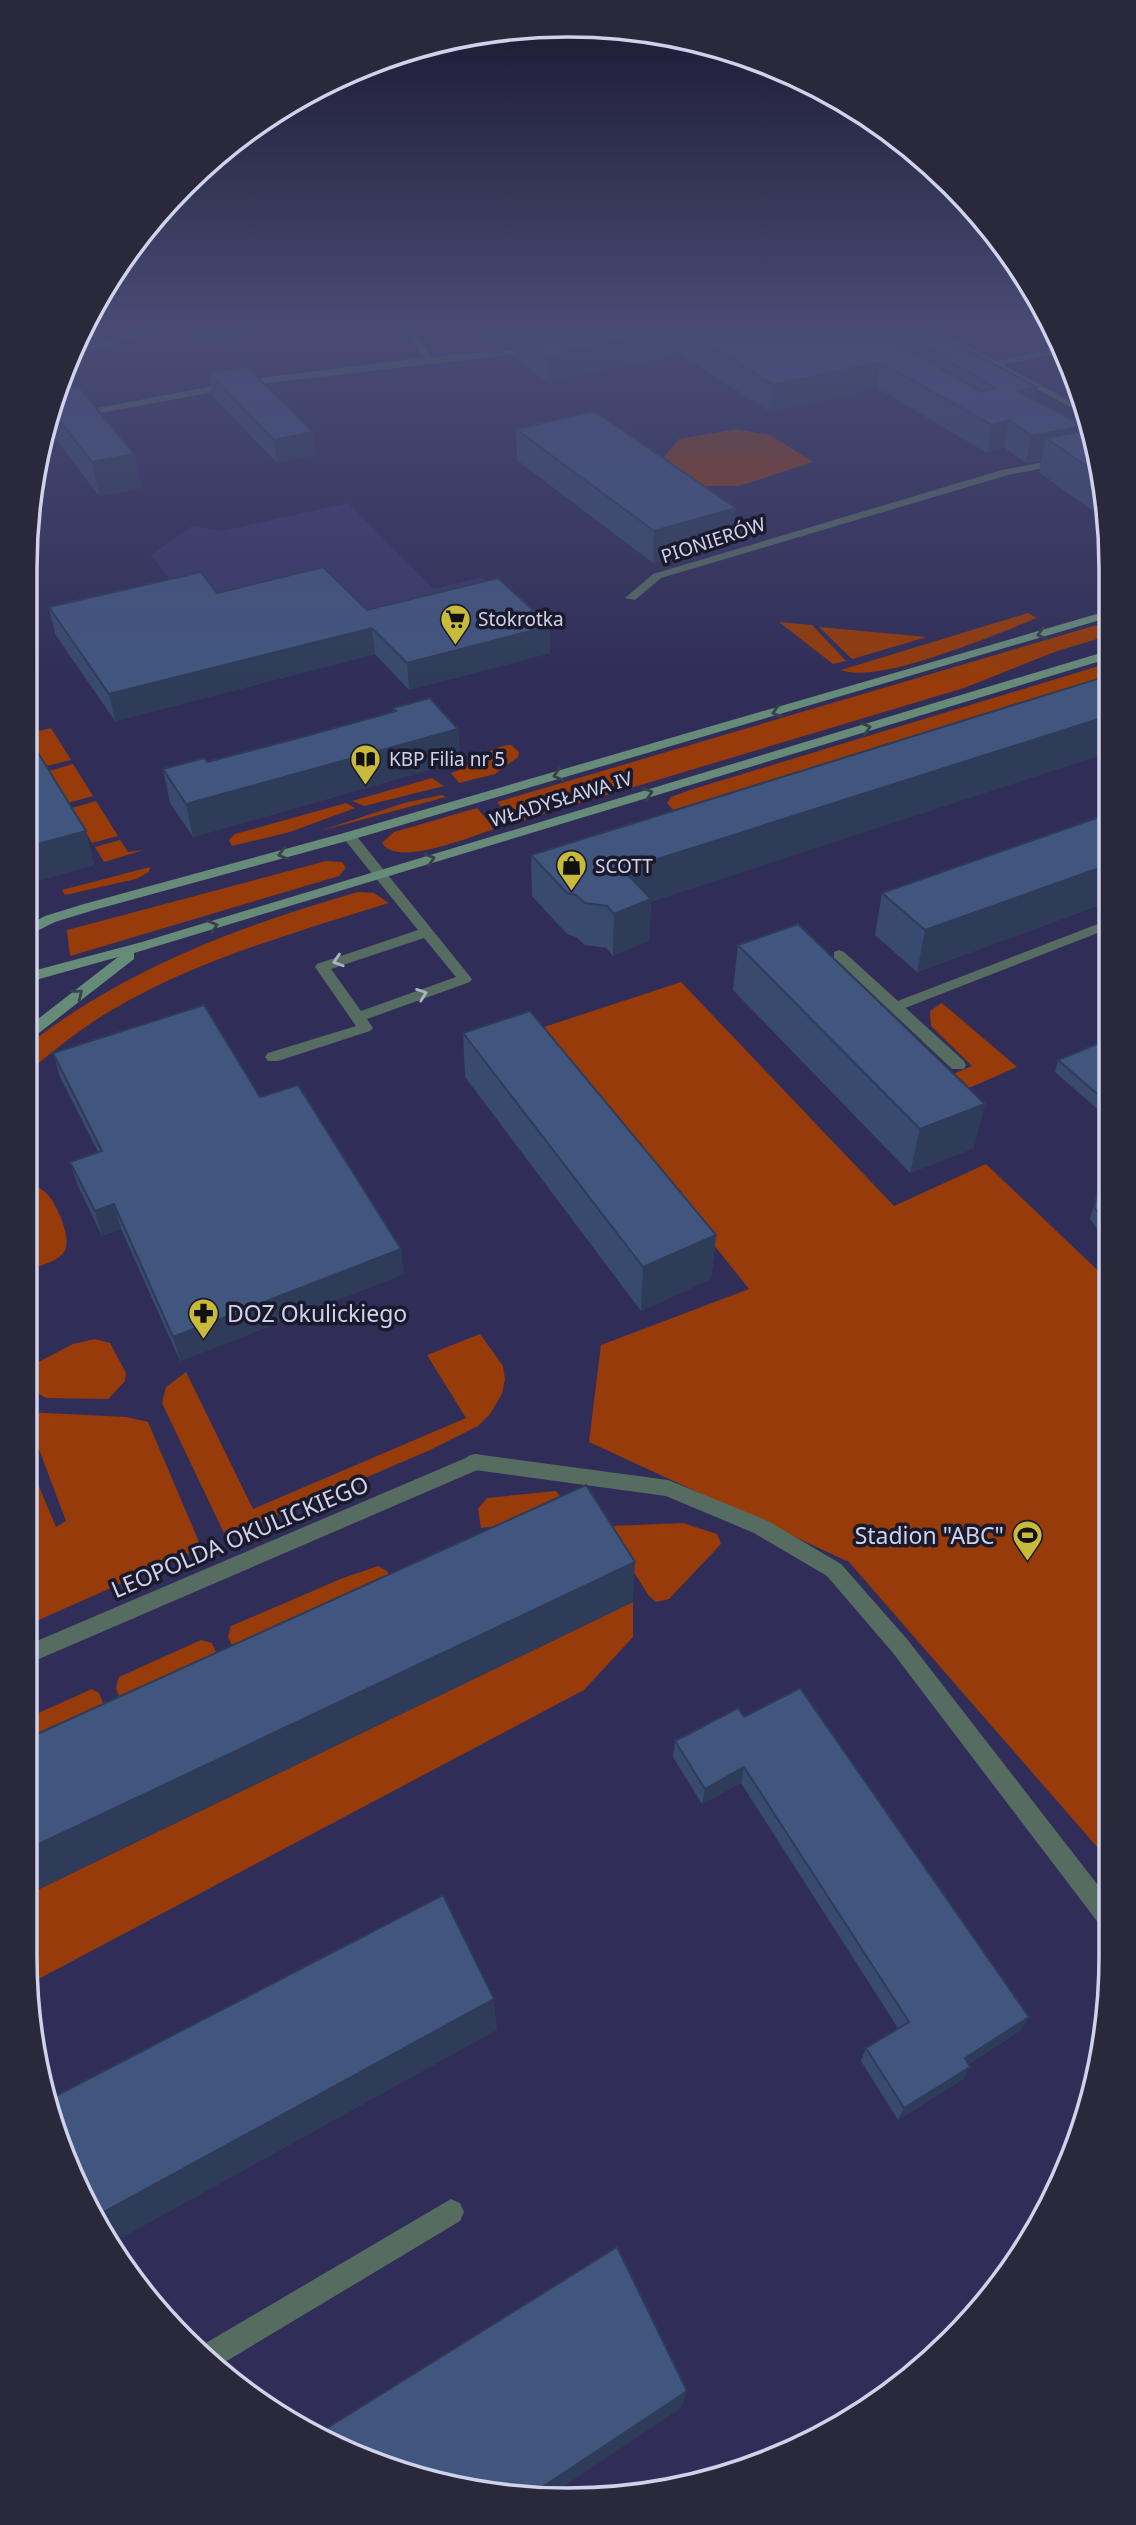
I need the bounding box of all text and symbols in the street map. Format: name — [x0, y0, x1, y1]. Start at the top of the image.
street label: PIONIERÓW — [657, 511, 769, 569]
supermarket icon: Stokrotka — [438, 602, 472, 646]
place label: Stokrotka — [478, 606, 564, 632]
one-way arrow — [1036, 625, 1048, 640]
one-way arrow — [771, 703, 783, 718]
one-way arrow — [860, 721, 872, 736]
library icon: KBP Filia nr 5 — [349, 742, 383, 786]
place label: KBP Filia nr 5 — [389, 746, 505, 772]
street label: WŁADYSŁAWA IV — [487, 765, 636, 833]
one-way arrow — [552, 767, 564, 782]
one-way arrow — [642, 787, 654, 802]
one-way arrow — [278, 846, 290, 861]
shop icon: SCOTT — [555, 849, 589, 893]
one-way arrow — [424, 853, 436, 868]
place label: SCOTT — [595, 853, 653, 879]
one-way arrow — [206, 919, 218, 934]
one-way arrow — [333, 953, 345, 968]
one-way arrow — [416, 988, 428, 1002]
one-way arrow — [70, 989, 82, 1002]
pharmacy icon: DOZ Okulickiego — [187, 1297, 221, 1341]
place label: DOZ Okulickiego — [227, 1297, 407, 1329]
street label: LEOPOLDA OKULICKIEGO — [106, 1467, 373, 1605]
place label: Stadion "ABC" — [855, 1519, 1004, 1551]
sports icon: Stadion "ABC" — [1010, 1519, 1044, 1563]

